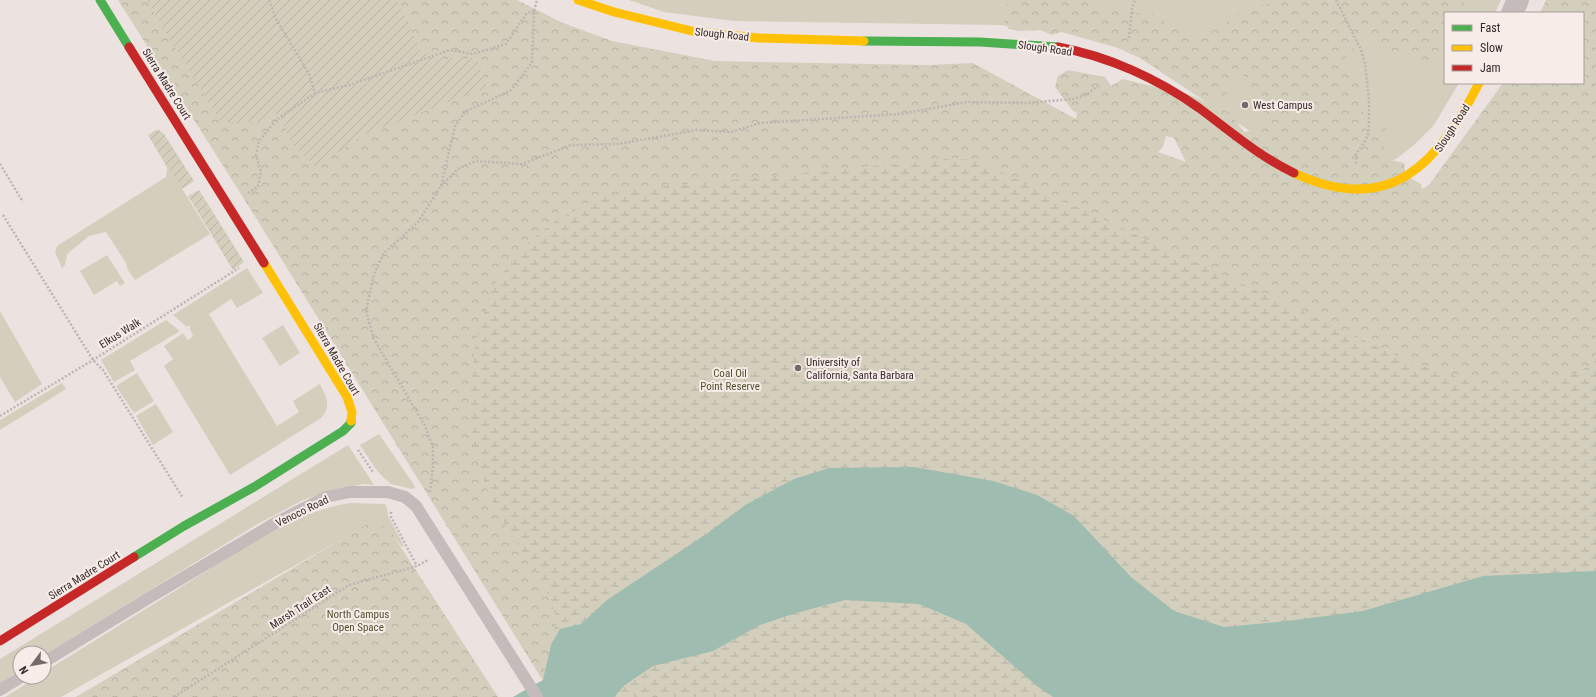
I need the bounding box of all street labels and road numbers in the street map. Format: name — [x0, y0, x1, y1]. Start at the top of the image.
street label: Slough Road — [694, 25, 750, 44]
street label: Slough Road — [1017, 38, 1073, 59]
street label: Sierra Madre Court — [139, 46, 194, 122]
street label: Slough Road — [1432, 102, 1473, 155]
street label: Elkus Walk — [97, 316, 144, 351]
street label: Sierra Madre Court — [311, 321, 363, 398]
street label: Venoco Road — [274, 493, 331, 530]
street label: Sierra Madre Court — [46, 548, 122, 603]
street label: Marsh Trail East — [267, 583, 333, 632]

